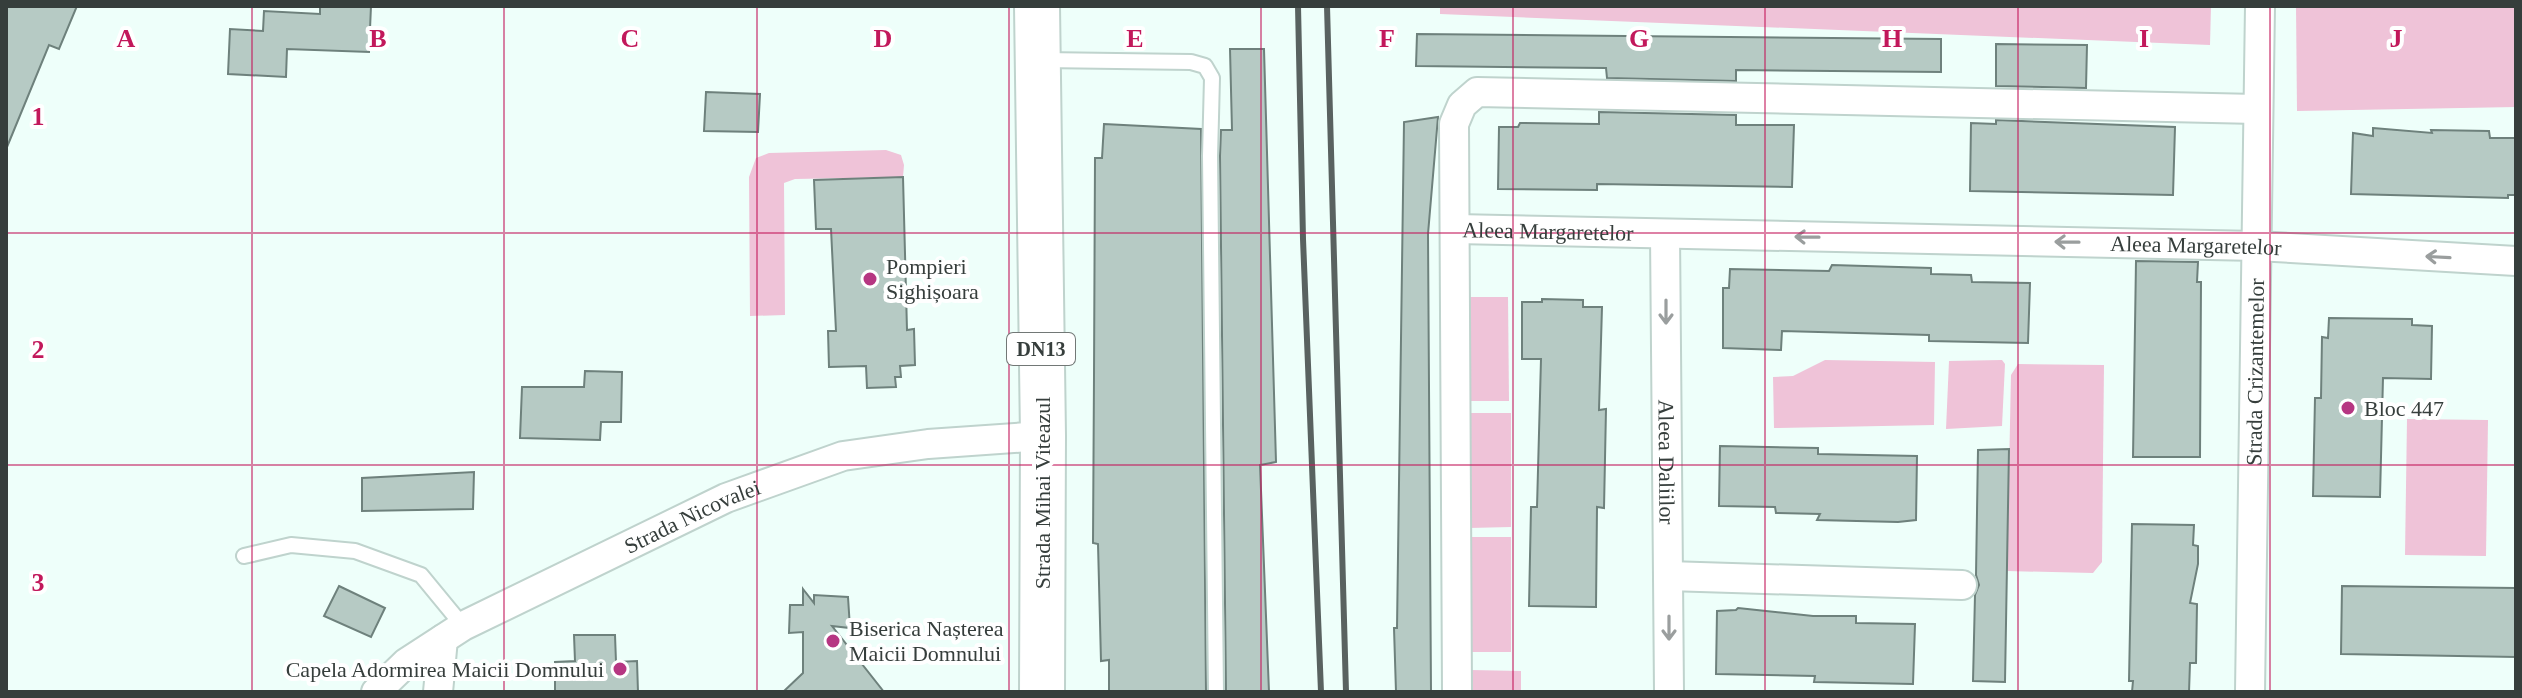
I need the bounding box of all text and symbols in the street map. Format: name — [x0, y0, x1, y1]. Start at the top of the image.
text: A — [117, 24, 136, 53]
text: B — [369, 24, 387, 53]
text: C — [621, 24, 639, 53]
text: D — [874, 24, 892, 53]
text: E — [1126, 24, 1144, 53]
text: F — [1379, 24, 1395, 53]
text: G — [1629, 24, 1649, 53]
text: H — [1882, 24, 1902, 53]
text: I — [2139, 24, 2149, 53]
text: J — [2390, 24, 2403, 53]
text: 1 — [32, 102, 45, 131]
street label: Aleea Margaretelor — [1462, 217, 1635, 246]
one-way arrow — [1794, 229, 1821, 245]
street label: Aleea Margaretelor — [2110, 231, 2283, 260]
one-way arrow — [2054, 234, 2081, 250]
one-way arrow — [2425, 249, 2452, 264]
place label: Pompieri Sighișoara — [886, 254, 979, 304]
marker: Pompieri Sighișoara — [861, 270, 879, 288]
street label: Strada Crizantemelor — [2241, 277, 2269, 466]
one-way arrow — [1658, 298, 1674, 325]
road number: DN13 — [1007, 333, 1075, 365]
text: 2 — [32, 335, 45, 364]
place label: Bloc 447 — [2364, 396, 2444, 421]
street label: Strada Mihai Viteazul — [1030, 397, 1055, 589]
street label: Aleea Daliilor — [1653, 399, 1680, 525]
marker: Bloc 447 — [2339, 399, 2357, 417]
street label: Strada Nicovalei — [620, 475, 764, 559]
text: 3 — [32, 568, 45, 597]
one-way arrow — [1661, 614, 1676, 641]
place label: Biserica Nașterea Maicii Domnului — [849, 616, 1004, 666]
marker: Biserica Nașterea Maicii Domnului — [824, 632, 842, 650]
place label: Capela Adormirea Maicii Domnului — [286, 657, 604, 682]
marker: Capela Adormirea Maicii Domnului — [611, 660, 629, 678]

